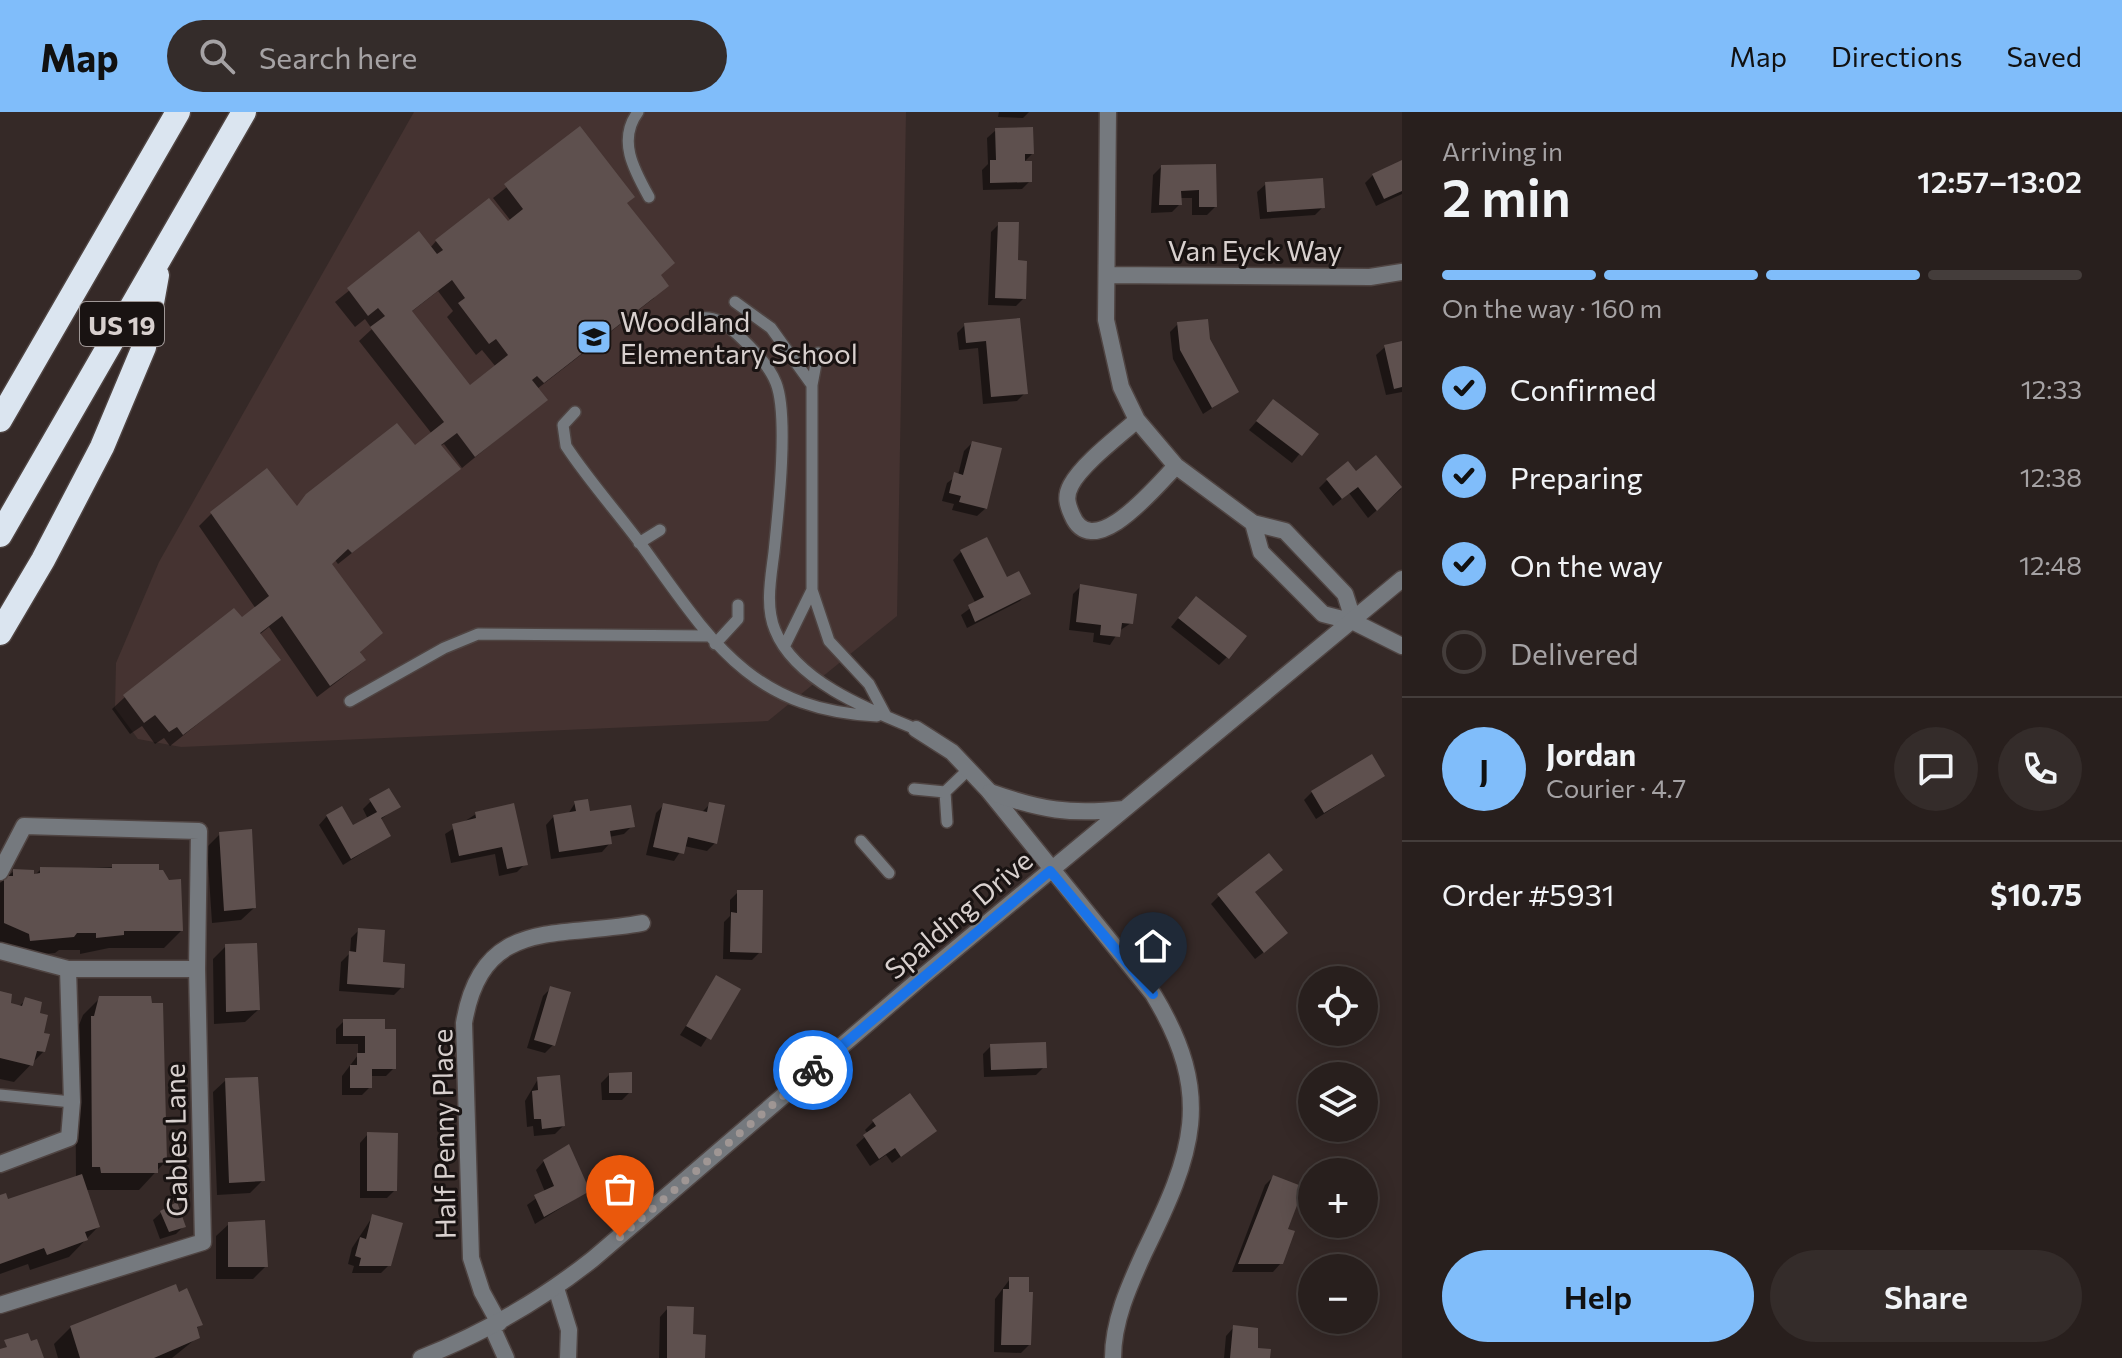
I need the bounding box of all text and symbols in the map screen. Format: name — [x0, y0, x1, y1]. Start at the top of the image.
search box — [167, 20, 727, 92]
text: Map — [40, 33, 119, 80]
icon: search — [195, 34, 239, 78]
text: Search here — [259, 38, 417, 75]
text: Map — [1729, 39, 1787, 73]
text: Directions — [1831, 39, 1962, 73]
text: Saved — [2006, 39, 2082, 73]
text: Arriving in — [1442, 135, 1563, 166]
text: 12:57–13:02 — [1917, 162, 2082, 199]
text: 2 min — [1442, 164, 1571, 228]
street label: Van Eyck Way — [1168, 233, 1342, 267]
text: On the way · 160 m — [1442, 292, 1662, 323]
road number: US 19 — [80, 302, 164, 346]
place label: Woodland Elementary School — [620, 304, 858, 370]
school or university icon: Woodland Elementary School — [575, 318, 613, 356]
icon: check — [1442, 366, 1486, 410]
text: Confirmed — [1510, 370, 1657, 407]
text: 12:33 — [2021, 373, 2082, 404]
icon: check — [1442, 454, 1486, 498]
text: Preparing — [1510, 458, 1643, 495]
text: 12:38 — [2020, 461, 2082, 492]
icon: check — [1442, 542, 1486, 586]
text: On the way — [1510, 546, 1663, 583]
text: 12:48 — [2019, 549, 2082, 580]
text: Delivered — [1510, 634, 1639, 671]
button: chat — [1894, 727, 1978, 811]
button: phone — [1998, 727, 2082, 811]
text: Jordan — [1546, 735, 1636, 772]
text: J — [1479, 751, 1489, 788]
text: Courier · 4.7 — [1546, 772, 1686, 803]
street label: Spalding Drive — [877, 842, 1039, 986]
text: Order #5931 — [1442, 875, 1615, 912]
text: $10.75 — [1990, 875, 2082, 912]
pin — [1119, 912, 1187, 994]
icon: home — [1131, 924, 1175, 968]
map controls — [1298, 966, 1378, 1334]
button: locate — [1298, 966, 1378, 1046]
street label: Half Penny Place — [424, 1028, 462, 1240]
courier — [773, 1030, 853, 1110]
icon: bike — [791, 1048, 835, 1092]
button: layers — [1298, 1062, 1378, 1142]
street label: Gables Lane — [157, 1063, 193, 1217]
pin — [586, 1155, 654, 1237]
button: + — [1298, 1158, 1378, 1238]
icon: bag — [598, 1167, 642, 1211]
button: Help — [1442, 1250, 1754, 1342]
button: Share — [1770, 1250, 2082, 1342]
button: − — [1298, 1254, 1378, 1334]

